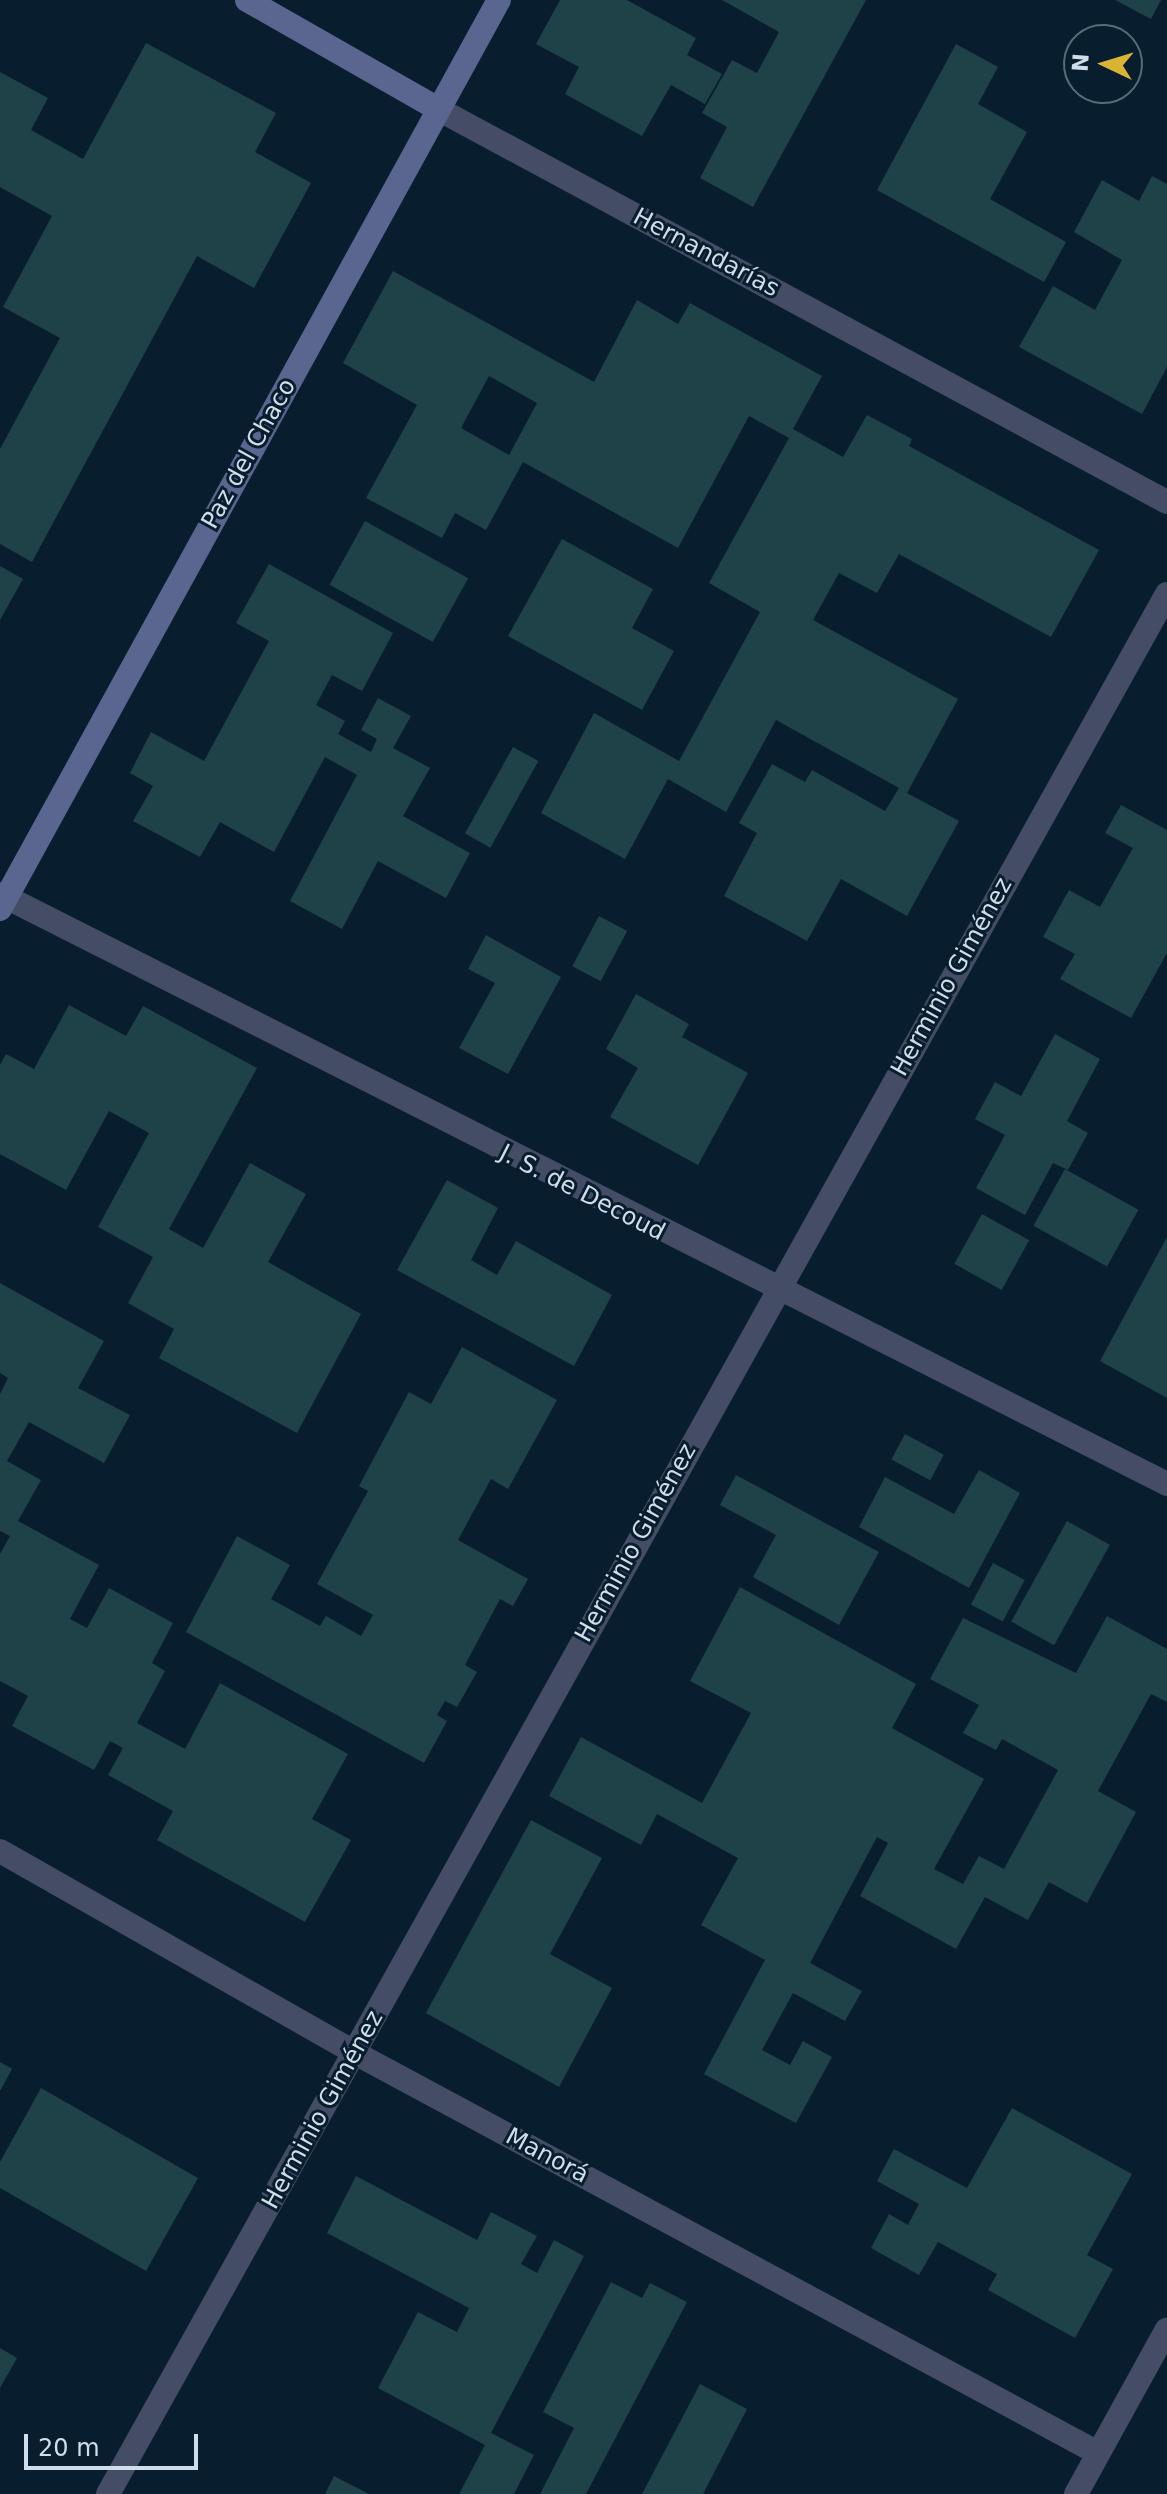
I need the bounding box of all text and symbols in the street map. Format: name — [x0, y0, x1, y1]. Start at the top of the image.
north arrow — [1063, 24, 1143, 104]
text: N — [1067, 52, 1094, 72]
street label: Hernandarías — [628, 202, 784, 304]
street label: Paz del Chaco — [196, 374, 302, 534]
street label: Herminio Giménez — [885, 873, 1019, 1081]
street label: J. S. de Decoud — [494, 1139, 670, 1247]
street label: Herminio Giménez — [569, 1439, 703, 1647]
street label: Herminio Giménez — [256, 2006, 390, 2214]
street label: Manorá — [501, 2122, 593, 2190]
scale bar — [28, 2418, 202, 2468]
text: 20 m — [38, 2434, 100, 2462]

